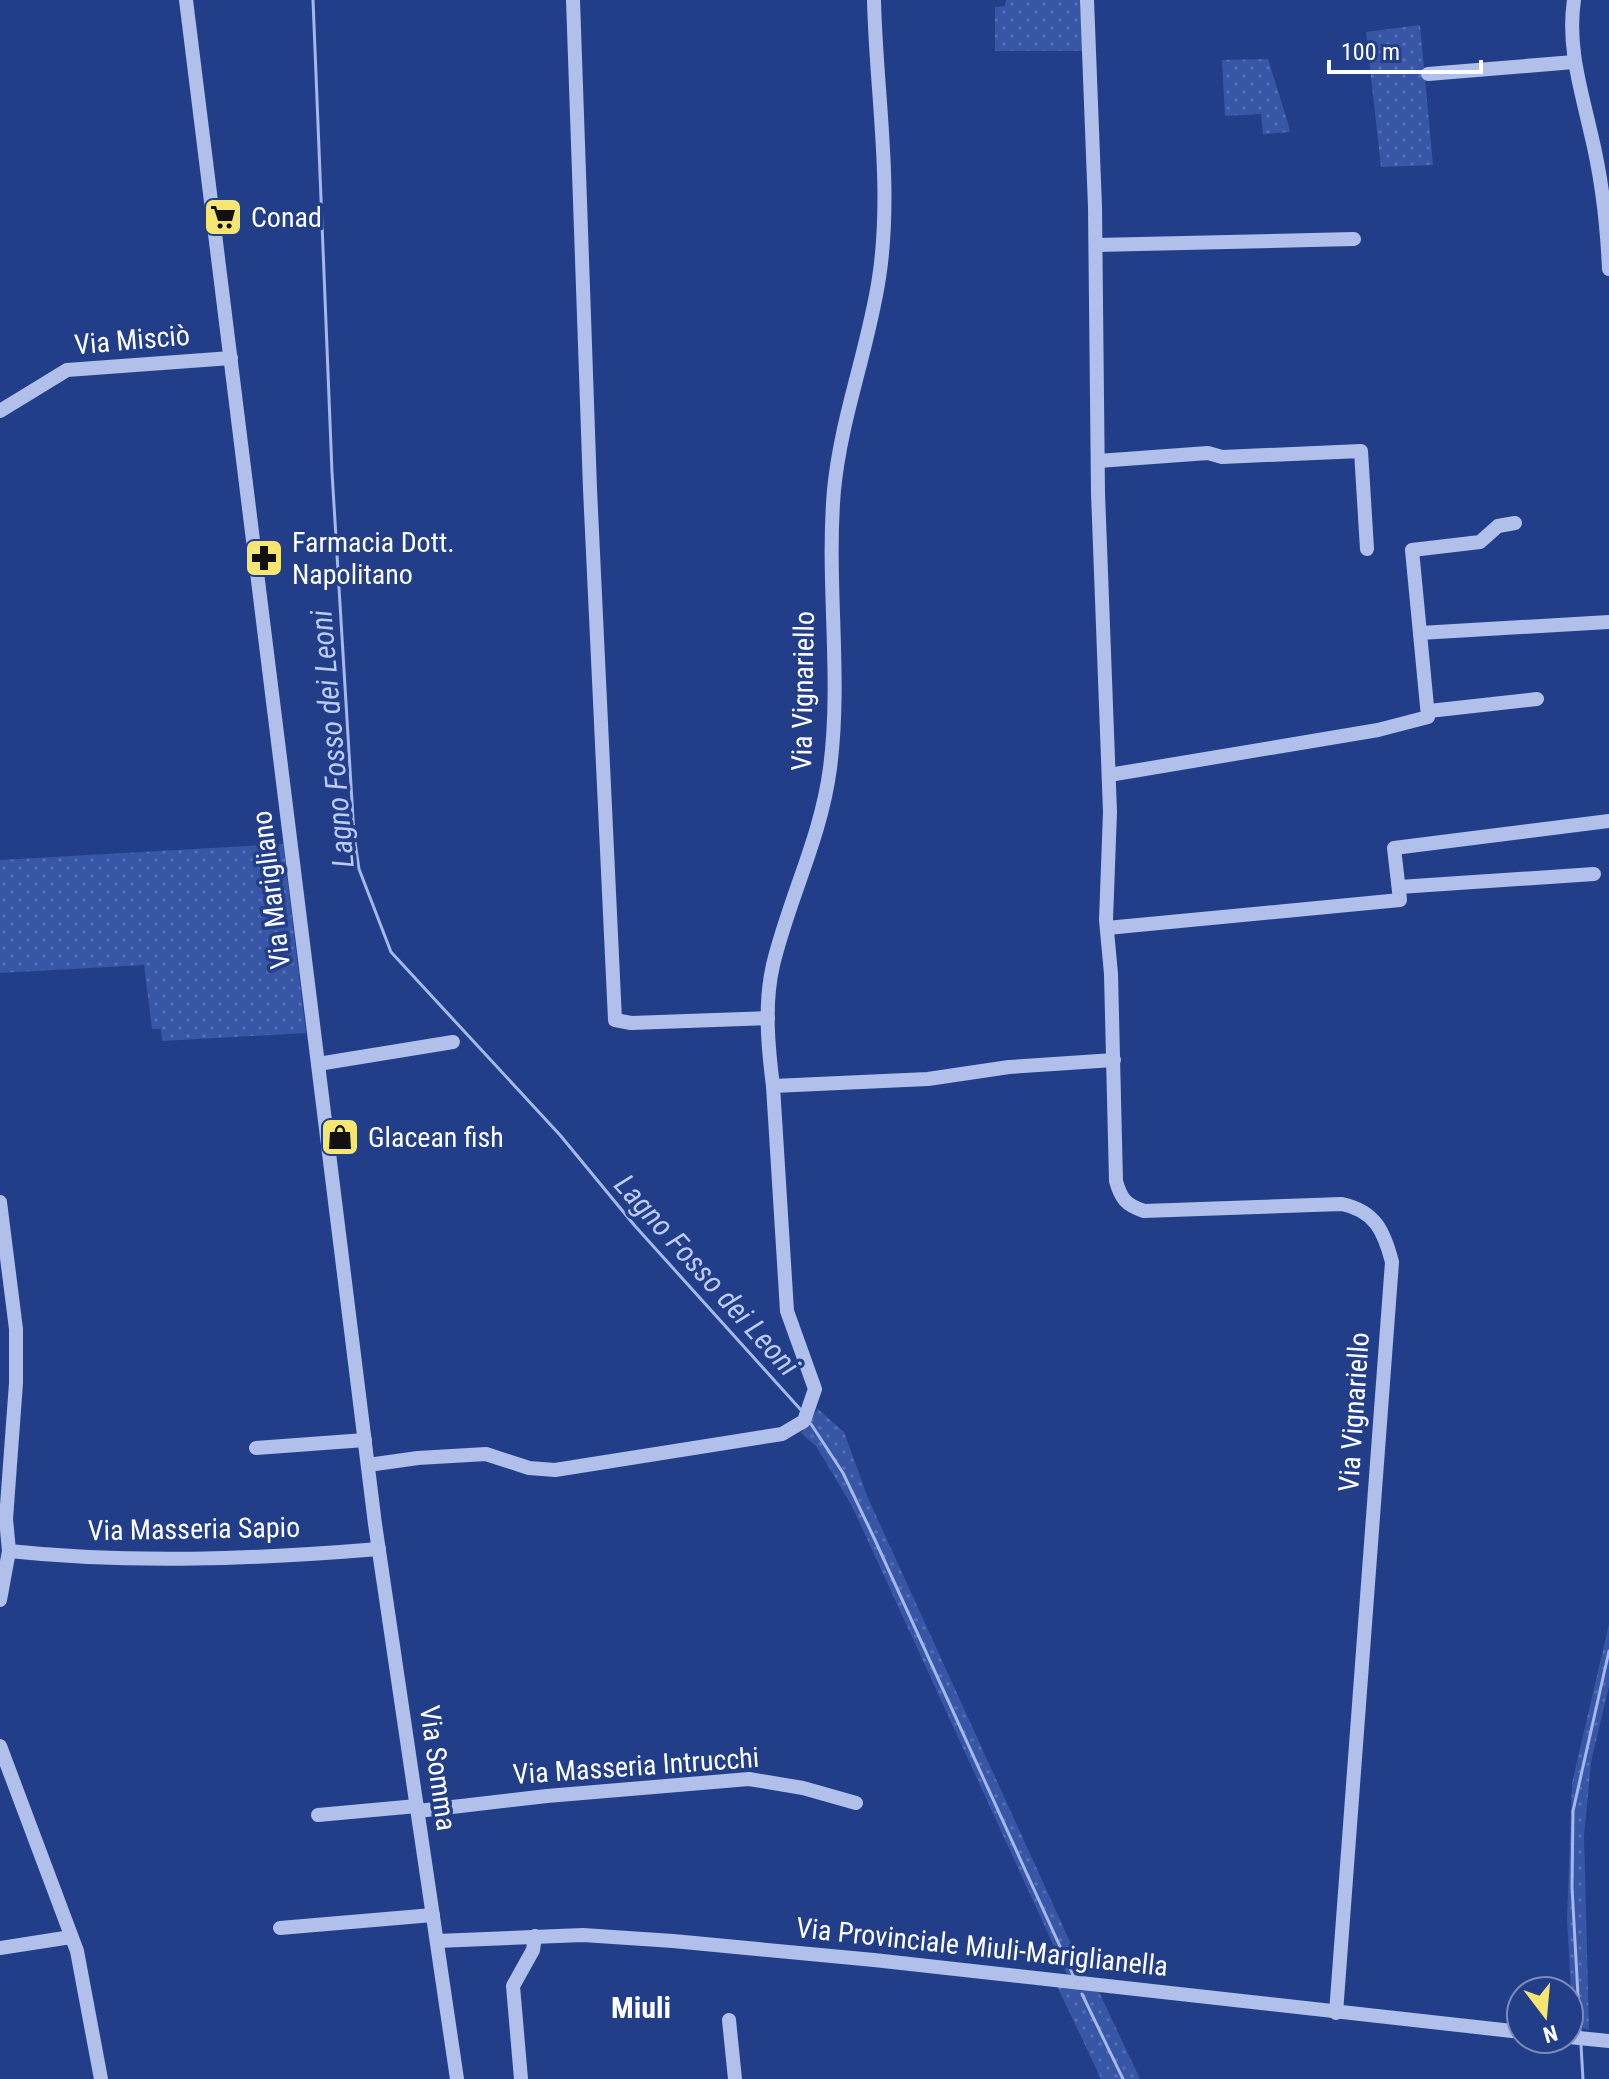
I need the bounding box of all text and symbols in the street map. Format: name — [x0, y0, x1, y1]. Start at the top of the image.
scale bar — [1329, 24, 1481, 74]
text: 100 m — [1341, 38, 1400, 66]
supermarket icon: Conad — [202, 196, 244, 238]
place label: Conad — [251, 201, 322, 234]
street label: Via Misciò — [73, 319, 191, 361]
place label: Farmacia Dott. Napolitano — [292, 526, 455, 591]
pharmacy icon: Farmacia Dott. Napolitano — [243, 537, 285, 579]
water label: Lagno Fosso dei Leoni — [303, 608, 361, 869]
street label: Via Vignariello — [785, 611, 821, 771]
street label: Via Marigliano — [245, 809, 297, 971]
shop icon: Glacean fish — [319, 1116, 361, 1158]
place label: Glacean fish — [368, 1121, 504, 1154]
water label: Lagno Fosso dei Leoni — [608, 1167, 807, 1383]
street label: Via Vignariello — [1332, 1331, 1376, 1493]
street label: Via Masseria Sapio — [88, 1511, 300, 1547]
street label: Via Somma — [413, 1703, 463, 1833]
street label: Via Masseria Intrucchi — [512, 1741, 760, 1791]
street label: Via Provinciale Miuli-Mariglianella — [794, 1911, 1170, 1983]
north arrow — [1505, 1975, 1585, 2055]
district label: Miuli — [611, 1990, 671, 2025]
text: N — [1540, 2020, 1560, 2048]

